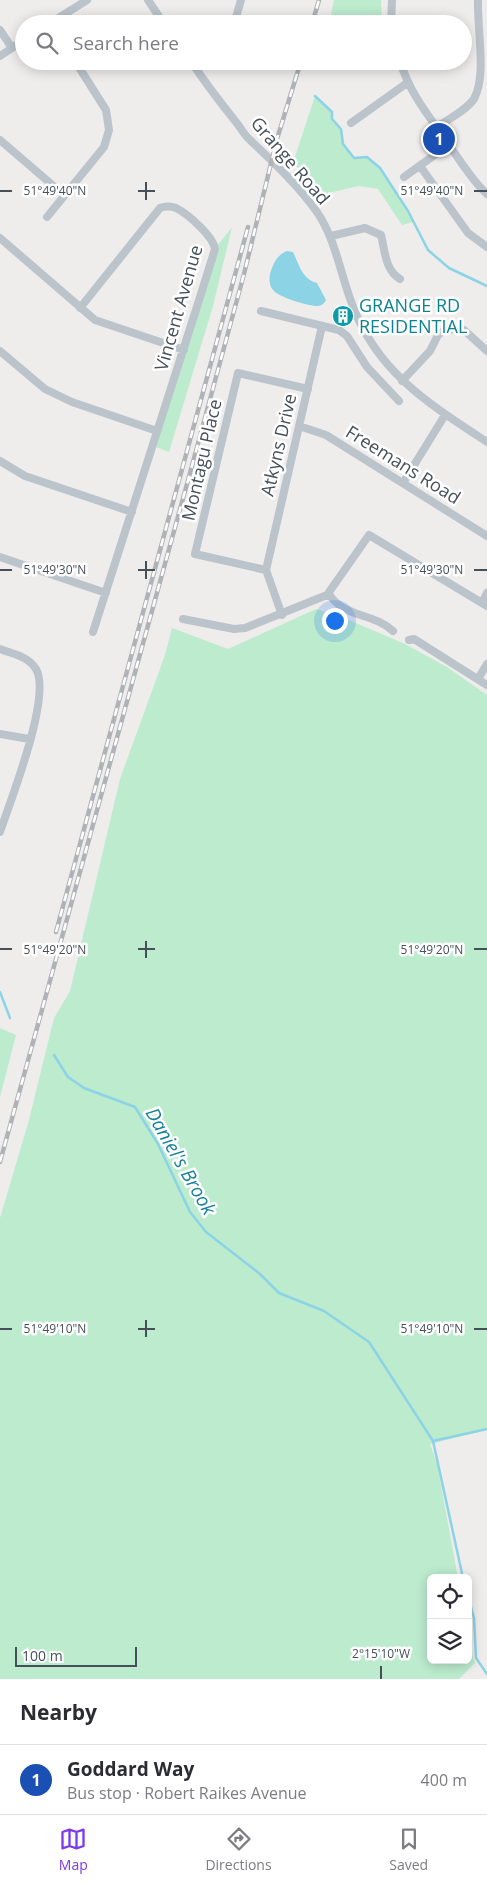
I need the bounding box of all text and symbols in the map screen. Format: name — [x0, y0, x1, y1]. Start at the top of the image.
search box — [15, 15, 472, 70]
icon: search — [33, 29, 61, 57]
text: Search here — [73, 30, 179, 56]
street label: Grange Road — [246, 111, 336, 209]
pin: 1 — [423, 120, 455, 158]
text: 51°49'40"N — [24, 182, 86, 199]
text: 51°49'40"N — [401, 182, 463, 199]
street label: Vincent Avenue — [149, 242, 207, 373]
place label: GRANGE RD RESIDENTIAL — [359, 293, 467, 338]
building icon: GRANGE RD RESIDENTIAL — [331, 304, 355, 328]
street label: Atkyns Drive — [255, 391, 301, 498]
street label: Montagu Place — [175, 397, 227, 523]
street label: Freemans Road — [342, 419, 465, 509]
text: 51°49'30"N — [24, 561, 86, 578]
text: 51°49'30"N — [401, 561, 463, 578]
your location — [322, 608, 348, 634]
text: 51°49'20"N — [24, 941, 86, 958]
text: 51°49'20"N — [401, 941, 463, 958]
water label: Daniel's Brook — [140, 1102, 223, 1220]
text: 51°49'10"N — [24, 1320, 86, 1337]
text: 51°49'10"N — [401, 1320, 463, 1337]
map controls — [427, 1574, 472, 1664]
button: locate — [427, 1574, 472, 1619]
button: layers — [427, 1619, 472, 1664]
scale bar — [15, 1644, 138, 1667]
text: 2°15'10"W — [352, 1645, 410, 1662]
text: 100 m — [22, 1646, 63, 1665]
text: Nearby — [20, 1698, 97, 1726]
text: Goddard Way — [67, 1756, 194, 1782]
text: 1 — [31, 1769, 41, 1791]
text: 400 m — [421, 1769, 467, 1791]
text: Bus stop · Robert Raikes Avenue — [67, 1782, 307, 1804]
tab: Map — [59, 1825, 88, 1874]
tab: Directions — [205, 1825, 272, 1874]
tab: Saved — [389, 1825, 428, 1874]

